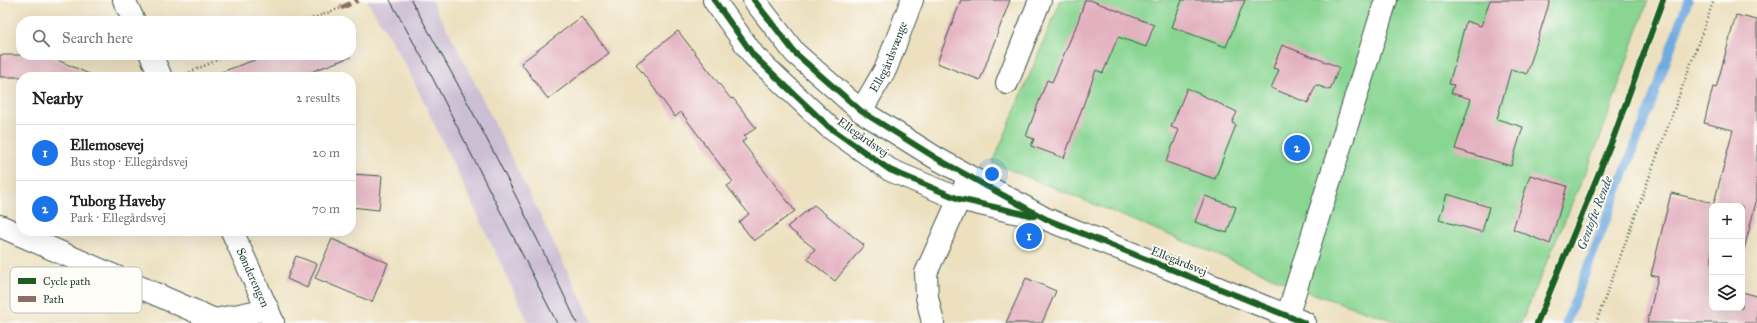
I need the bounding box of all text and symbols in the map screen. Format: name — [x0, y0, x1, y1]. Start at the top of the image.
search box — [16, 16, 356, 60]
street label: Ellegårdsvænge — [866, 19, 910, 95]
icon: search — [30, 27, 52, 49]
text: Search here — [62, 29, 133, 47]
text: Nearby — [32, 88, 83, 109]
text: 2 results — [296, 90, 340, 106]
street label: Ellegårdsvej — [834, 114, 891, 161]
pin: 2 — [1284, 133, 1310, 163]
text: Ellemosevej — [70, 136, 144, 154]
text: 1 — [42, 145, 48, 161]
text: 20 m — [312, 145, 340, 161]
text: Bus stop · Ellegårdsvej — [70, 154, 188, 170]
your location — [982, 164, 1002, 184]
water label: Gentofte Rende — [1574, 173, 1617, 252]
text: Tuborg Haveby — [70, 192, 165, 210]
text: 2 — [42, 201, 48, 217]
text: 70 m — [312, 201, 340, 217]
map controls — [1709, 203, 1745, 311]
button: + — [1709, 203, 1745, 239]
text: Park · Ellegårdsvej — [70, 210, 166, 226]
pin: 1 — [1016, 221, 1042, 251]
button: − — [1709, 239, 1745, 275]
street label: Ellegårdsvej — [1149, 243, 1209, 280]
street label: Sønderengen — [233, 246, 273, 310]
legend — [10, 267, 142, 313]
text: Cycle path — [43, 275, 90, 288]
button: layers — [1709, 275, 1745, 311]
text: Path — [43, 293, 64, 306]

